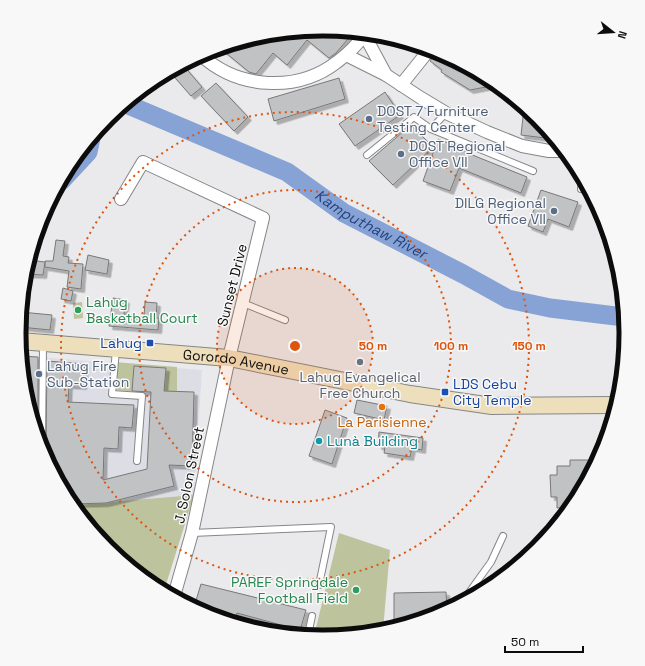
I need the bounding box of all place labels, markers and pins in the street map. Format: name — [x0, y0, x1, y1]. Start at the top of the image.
place label: DOST 7 Furniture Testing Center — [377, 102, 489, 136]
marker: DOST 7 Furniture Testing Center — [364, 114, 374, 124]
place label: DOST Regional Office VII — [409, 137, 506, 171]
marker: DOST Regional Office VII — [396, 149, 406, 159]
place label: DILG Regional Office VII — [455, 194, 546, 228]
marker: DILG Regional Office VII — [549, 206, 559, 216]
place label: Lahug Basketball Court — [86, 293, 198, 327]
marker: Lahug Basketball Court — [73, 305, 83, 315]
place label: Lahug — [100, 334, 142, 352]
marker: Lahug — [145, 338, 155, 348]
centre of rings — [288, 339, 302, 353]
place label: Lahug Fire Sub-Station — [47, 357, 129, 391]
marker: Lahug Evangelical Free Church — [355, 357, 365, 367]
place label: Lahug Evangelical Free Church — [299, 368, 421, 402]
marker: Lahug Fire Sub-Station — [34, 369, 44, 379]
place label: LDS Cebu City Temple — [453, 375, 532, 409]
marker: LDS Cebu City Temple — [440, 387, 450, 397]
marker: La Parisienne — [377, 402, 387, 412]
place label: La Parisienne — [338, 413, 426, 431]
place label: Lunà Building — [327, 432, 418, 450]
marker: Lunà Building — [314, 436, 324, 446]
place label: PAREF Springdale Football Field — [231, 573, 348, 607]
marker: PAREF Springdale Football Field — [351, 585, 361, 595]

